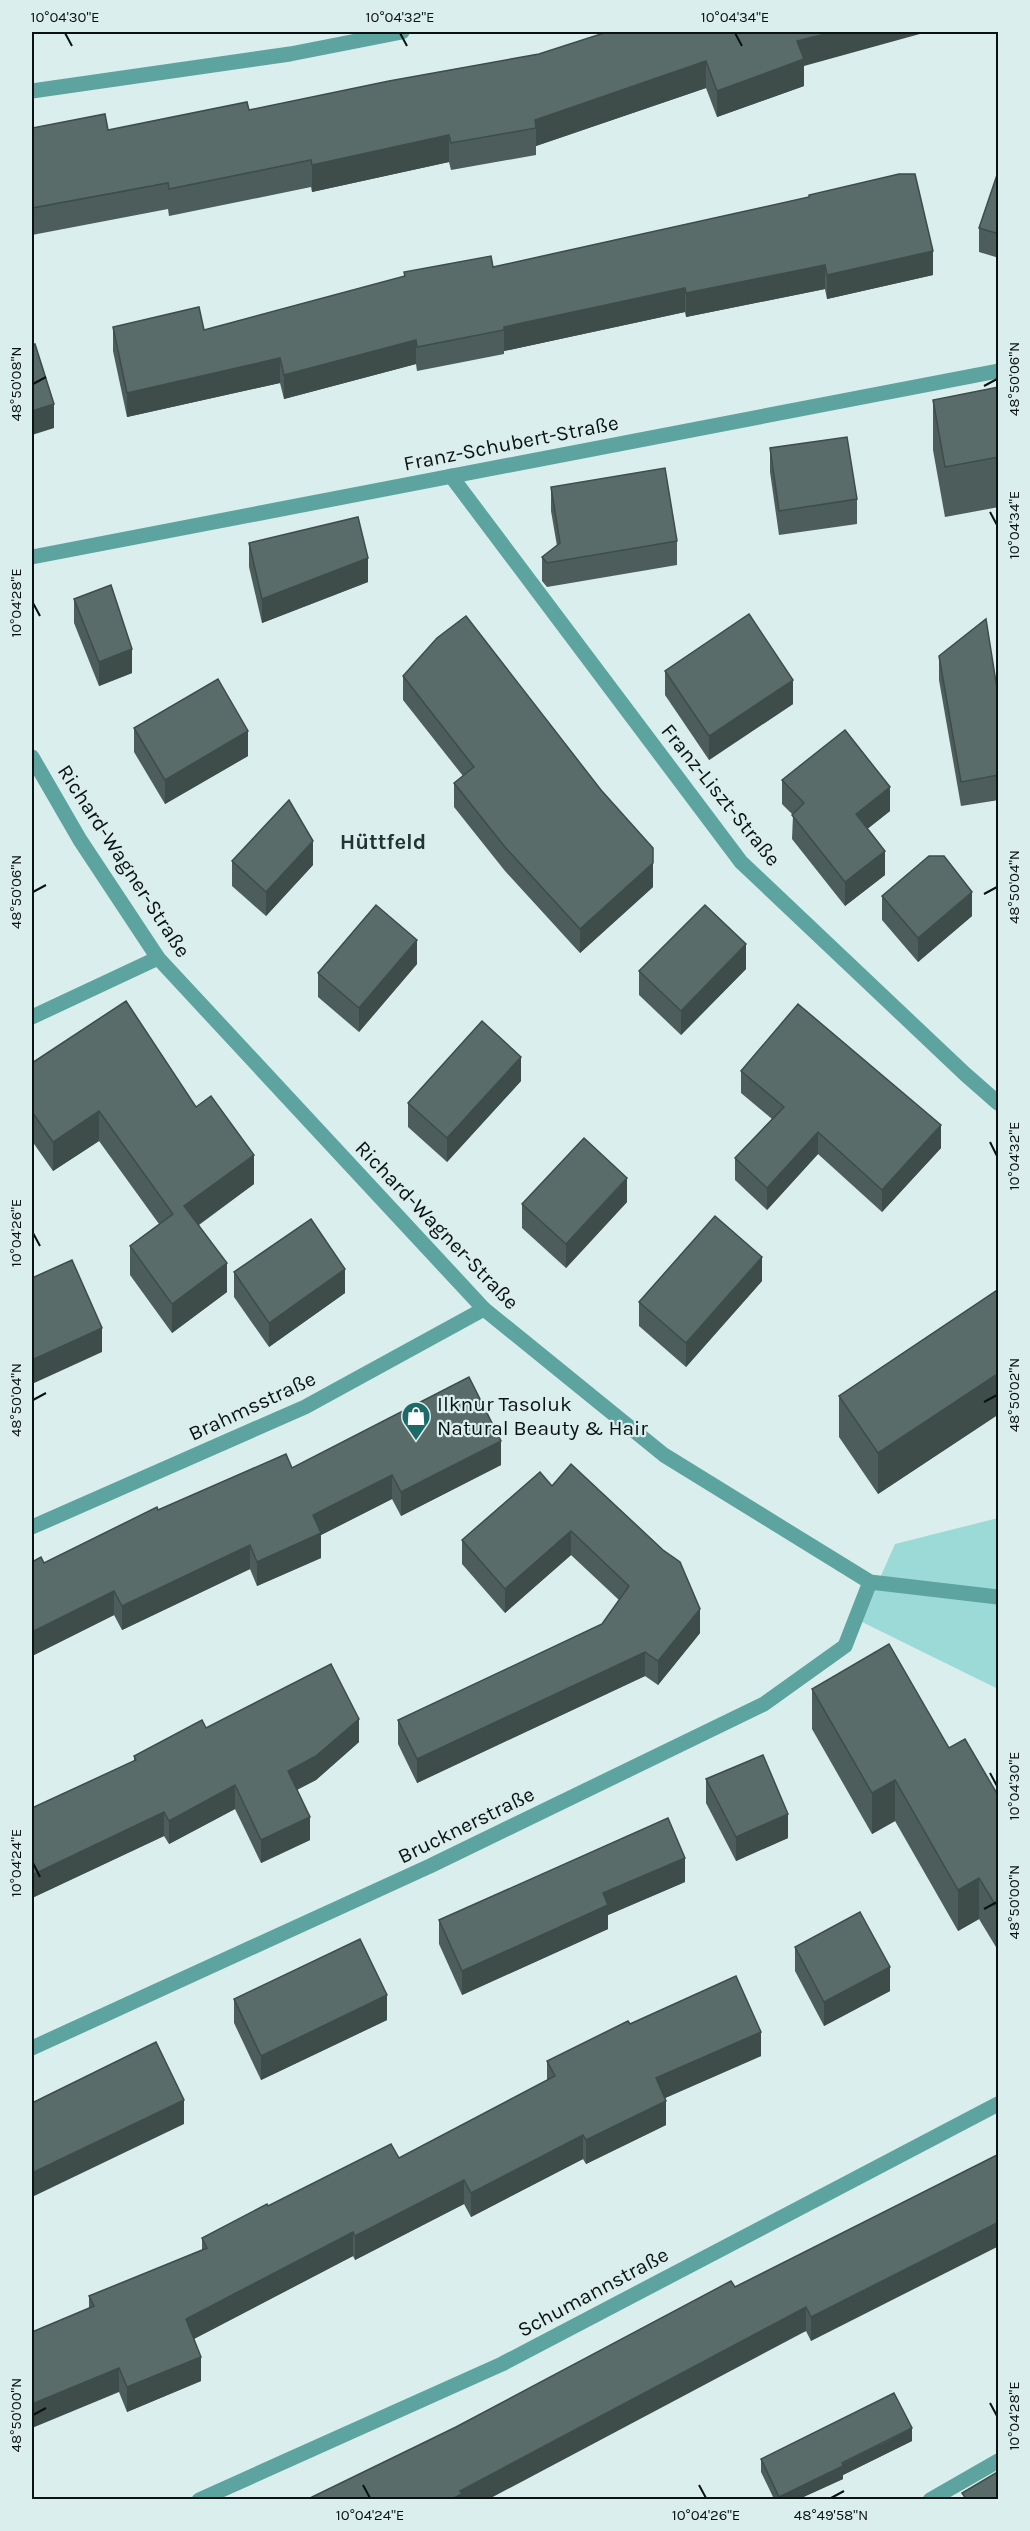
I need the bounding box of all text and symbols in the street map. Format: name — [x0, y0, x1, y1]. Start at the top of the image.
text: 10°04'30"E — [30, 8, 100, 26]
text: 10°04'32"E — [366, 8, 434, 26]
text: 10°04'34"E — [701, 8, 769, 26]
text: 48°50'06"N — [1005, 342, 1023, 416]
text: 48°50'08"N — [7, 346, 25, 422]
street label: Franz-Schubert-Straße — [401, 410, 621, 476]
text: 10°04'34"E — [1005, 491, 1023, 559]
text: 10°04'28"E — [7, 568, 25, 638]
street label: Franz-Liszt-Straße — [656, 719, 786, 871]
street label: Richard-Wagner-Straße — [53, 760, 195, 962]
district label: Hüttfeld — [340, 829, 426, 855]
text: 48°50'04"N — [1005, 850, 1023, 924]
text: 48°50'06"N — [7, 855, 25, 929]
text: 10°04'32"E — [1005, 1122, 1023, 1190]
street label: Richard-Wagner-Straße — [350, 1136, 524, 1314]
text: 10°04'26"E — [7, 1199, 25, 1267]
text: 48°50'02"N — [1005, 1358, 1023, 1432]
text: 48°50'04"N — [7, 1363, 25, 1437]
street label: Brahmsstraße — [185, 1366, 319, 1446]
place label: Ilknur Tasoluk Natural Beauty & Hair — [437, 1392, 648, 1440]
shop icon: Ilknur Tasoluk Natural Beauty & Hair — [400, 1400, 432, 1442]
text: 10°04'30"E — [1005, 1751, 1023, 1821]
street label: Brucknerstraße — [394, 1782, 538, 1868]
text: 10°04'24"E — [7, 1829, 25, 1897]
text: 48°50'00"N — [1005, 1865, 1023, 1939]
street label: Schumannstraße — [514, 2242, 672, 2342]
text: 48°50'00"N — [7, 2378, 25, 2452]
text: 10°04'28"E — [1005, 2381, 1023, 2451]
text: 10°04'24"E — [336, 2506, 404, 2524]
text: 10°04'26"E — [672, 2506, 740, 2524]
text: 48°49'58"N — [794, 2506, 868, 2524]

